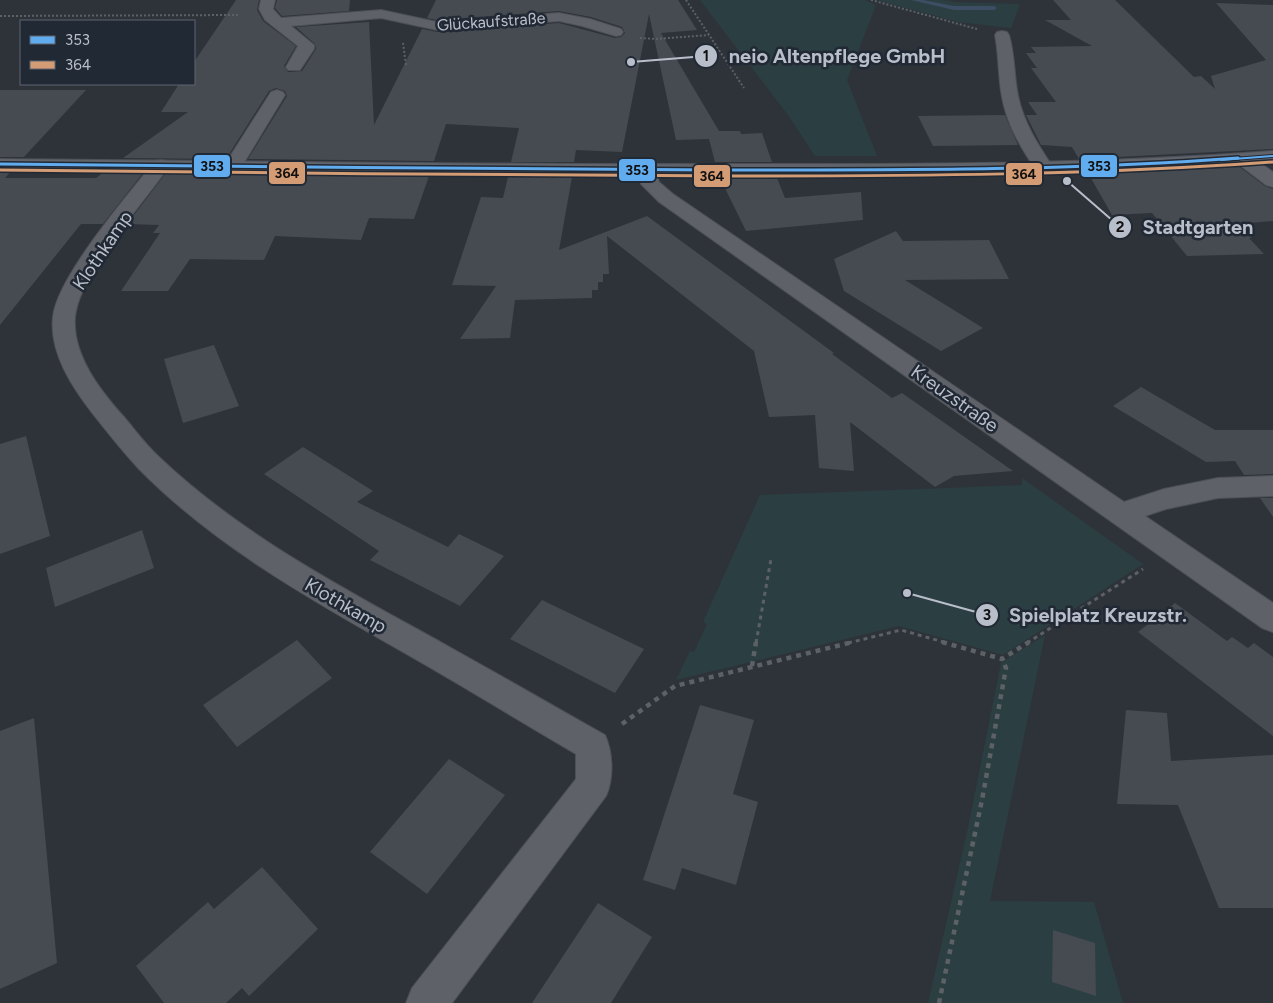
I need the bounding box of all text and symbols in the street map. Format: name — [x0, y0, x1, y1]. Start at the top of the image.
street label: Glückaufstraße — [436, 8, 546, 35]
legend — [20, 20, 195, 85]
text: 353 — [65, 31, 90, 49]
callout: neio Altenpflege GmbH — [693, 39, 955, 74]
text: neio Altenpflege GmbH — [729, 44, 945, 68]
text: 1 — [703, 47, 709, 65]
text: 364 — [65, 56, 91, 74]
line badge: 353 — [193, 154, 231, 178]
line badge: 353 — [1080, 154, 1118, 178]
text: 353 — [200, 158, 224, 175]
line badge: 353 — [618, 158, 656, 182]
text: 353 — [1087, 158, 1111, 175]
line badge: 364 — [268, 161, 306, 185]
text: 353 — [625, 162, 649, 179]
line badge: 364 — [1005, 162, 1043, 186]
line badge: 364 — [693, 164, 731, 188]
text: 364 — [275, 165, 300, 182]
text: 364 — [1012, 166, 1037, 183]
text: 364 — [700, 168, 725, 185]
street label: Klothkamp — [68, 206, 137, 294]
callout: Stadtgarten — [1107, 209, 1263, 244]
text: Stadtgarten — [1143, 215, 1253, 239]
text: 2 — [1116, 218, 1125, 236]
street label: Kreuzstraße — [907, 360, 1003, 437]
street label: Klothkamp — [301, 573, 391, 638]
callout: Spielplatz Kreuzstr. — [974, 598, 1197, 633]
text: Spielplatz Kreuzstr. — [1009, 603, 1187, 627]
text: 3 — [983, 606, 991, 624]

